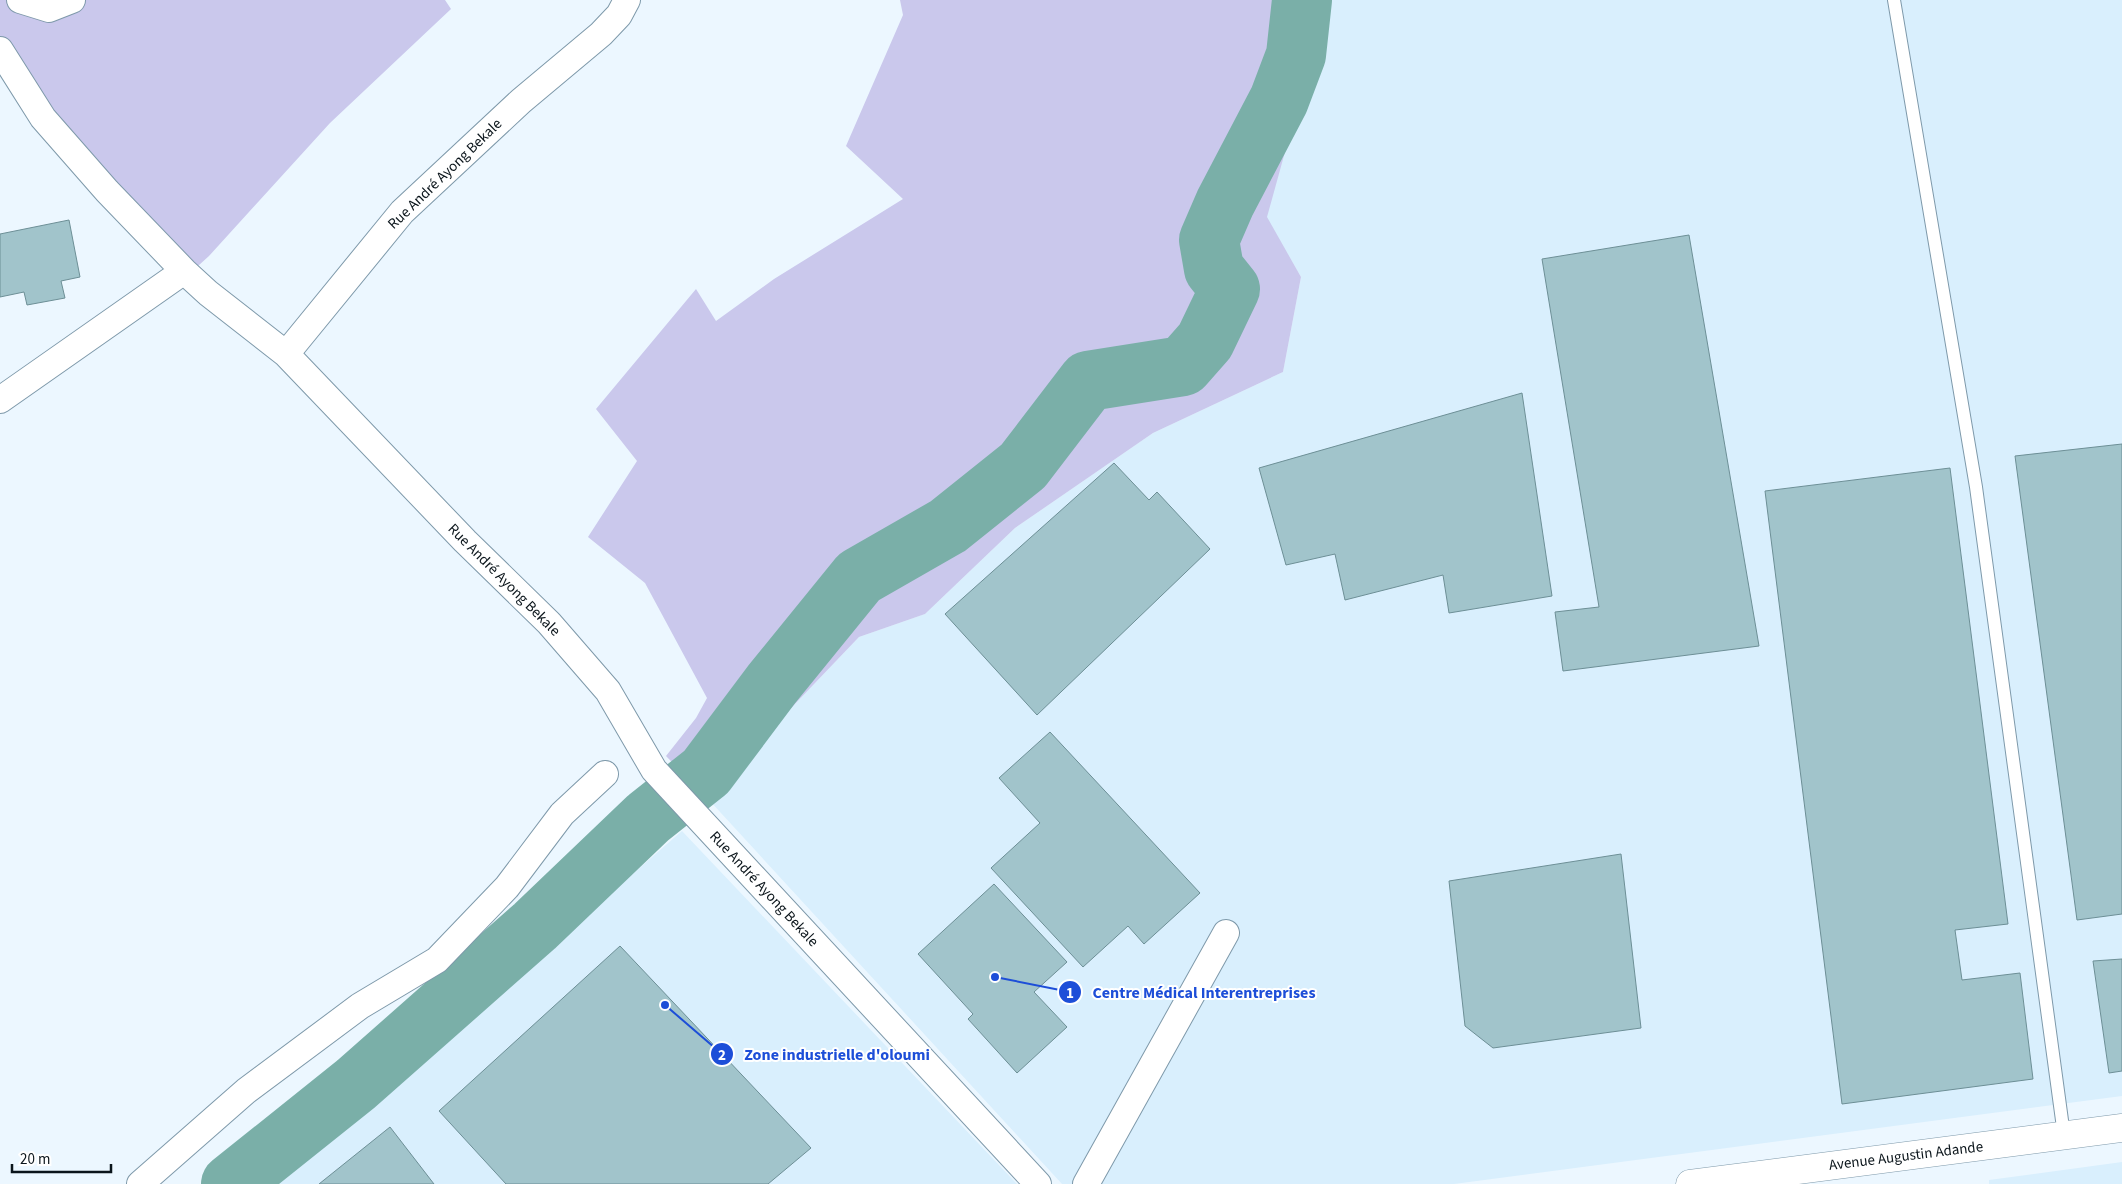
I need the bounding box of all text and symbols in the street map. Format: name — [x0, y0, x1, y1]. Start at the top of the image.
street label: Rue André Ayong Bekale — [383, 114, 507, 234]
street label: Rue André Ayong Bekale — [443, 519, 565, 641]
street label: Rue André Ayong Bekale — [705, 826, 823, 952]
callout: Centre Médical Interentreprises — [1058, 977, 1326, 1008]
text: Centre Médical Interentreprises — [1093, 982, 1315, 1004]
text: 1 — [1066, 983, 1074, 1004]
callout: Zone industrielle d'oloumi — [710, 1039, 940, 1070]
text: Zone industrielle d'oloumi — [744, 1044, 930, 1066]
text: 2 — [718, 1045, 726, 1066]
street label: Avenue Augustin Adande — [1828, 1136, 1984, 1176]
scale bar — [12, 1142, 111, 1174]
text: 20 m — [20, 1149, 50, 1170]

